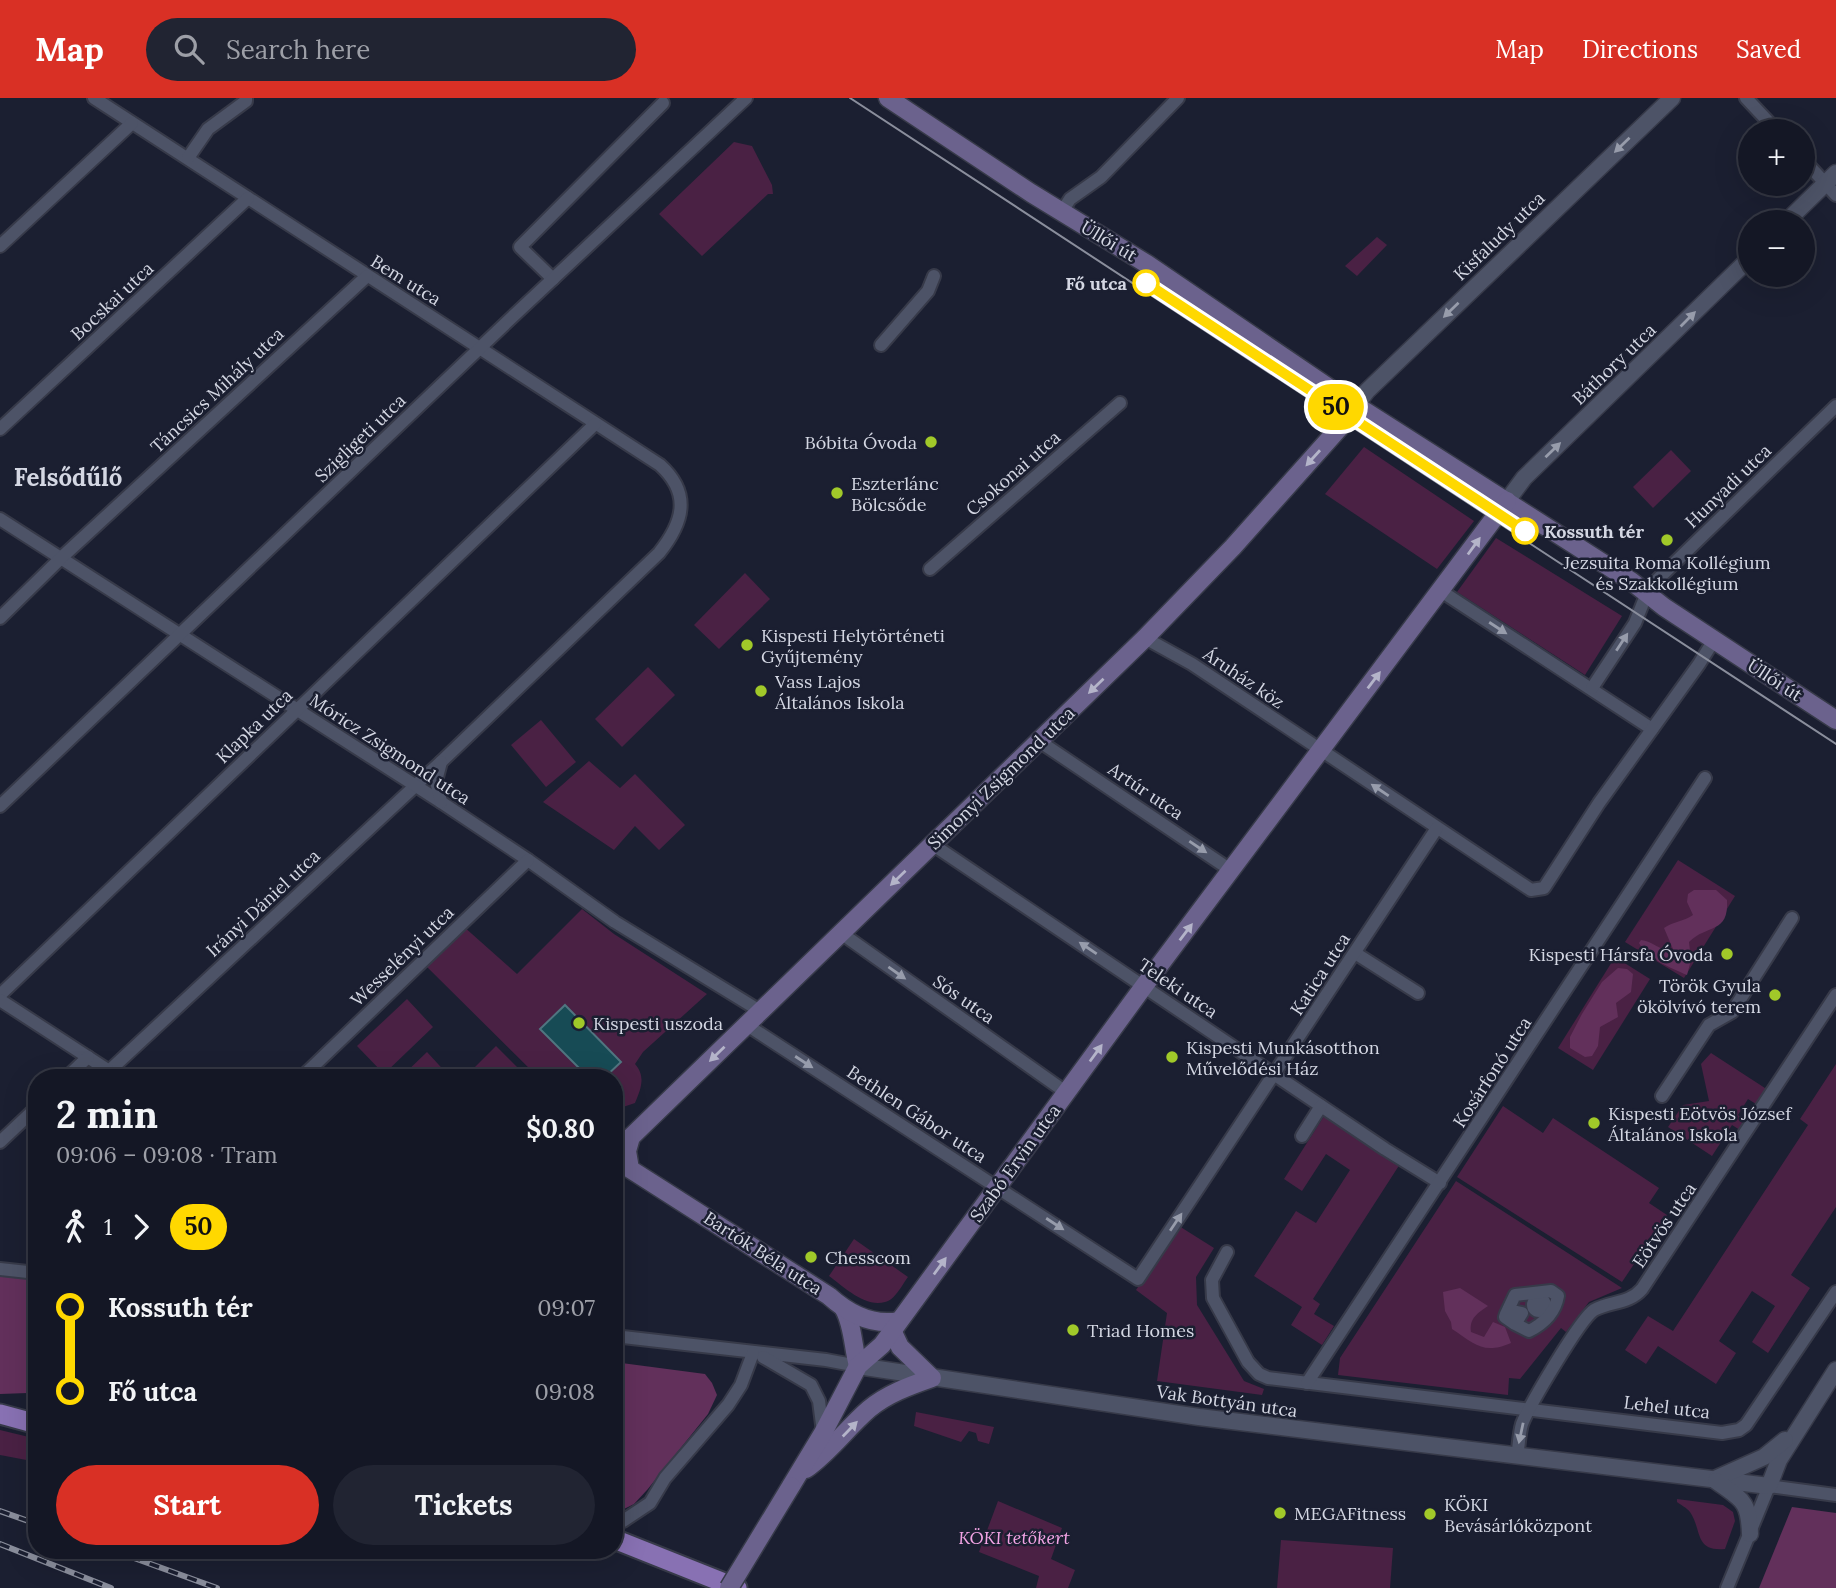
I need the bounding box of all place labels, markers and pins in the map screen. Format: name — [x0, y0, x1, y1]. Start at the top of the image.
marker: Fő utca — [1133, 270, 1159, 296]
place label: Fő utca — [1065, 272, 1128, 295]
place label: Bóbita Óvoda — [805, 431, 917, 454]
marker: Bóbita Óvoda — [923, 434, 939, 450]
place label: Eszterlánc Bölcsőde — [851, 472, 939, 516]
marker: Eszterlánc Bölcsőde — [829, 485, 845, 501]
marker: Kossuth tér — [1512, 518, 1538, 544]
place label: Kossuth tér — [1544, 520, 1644, 543]
marker: Jezsuita Roma Kollégium és Szakkollégium — [1659, 532, 1675, 548]
place label: Jezsuita Roma Kollégium és Szakkollégium — [1562, 551, 1771, 595]
place label: Kispesti Helytörténeti Gyűjtemény — [761, 624, 945, 668]
marker: Kispesti Helytörténeti Gyűjtemény — [739, 637, 755, 653]
place label: Vass Lajos Általános Iskola — [774, 670, 905, 714]
marker: Vass Lajos Általános Iskola — [753, 683, 769, 699]
place label: Kispesti Hársfa Óvoda — [1528, 943, 1713, 966]
marker: Kispesti Hársfa Óvoda — [1719, 946, 1735, 962]
place label: Török Gyula ökölvívó terem — [1637, 974, 1761, 1018]
marker: Török Gyula ökölvívó terem — [1767, 987, 1783, 1003]
place label: Kispesti uszoda — [593, 1012, 723, 1035]
marker: Kispesti uszoda — [571, 1015, 587, 1031]
place label: Kispesti Munkásotthon Művelődési Ház — [1186, 1036, 1380, 1080]
marker: Kispesti Munkásotthon Művelődési Ház — [1164, 1049, 1180, 1065]
place label: Kispesti Eötvös József Általános Iskola — [1607, 1102, 1793, 1146]
marker: Kispesti Eötvös József Általános Iskola — [1586, 1115, 1602, 1131]
place label: Chesscom — [825, 1246, 911, 1269]
marker: Chesscom — [803, 1249, 819, 1265]
place label: Triad Homes — [1087, 1319, 1194, 1342]
marker: Triad Homes — [1065, 1322, 1081, 1338]
place label: KÖKI Bevásárlóközpont — [1444, 1493, 1592, 1537]
place label: MEGAFitness — [1294, 1502, 1406, 1525]
marker: MEGAFitness — [1272, 1505, 1288, 1521]
marker: KÖKI Bevásárlóközpont — [1422, 1506, 1438, 1522]

